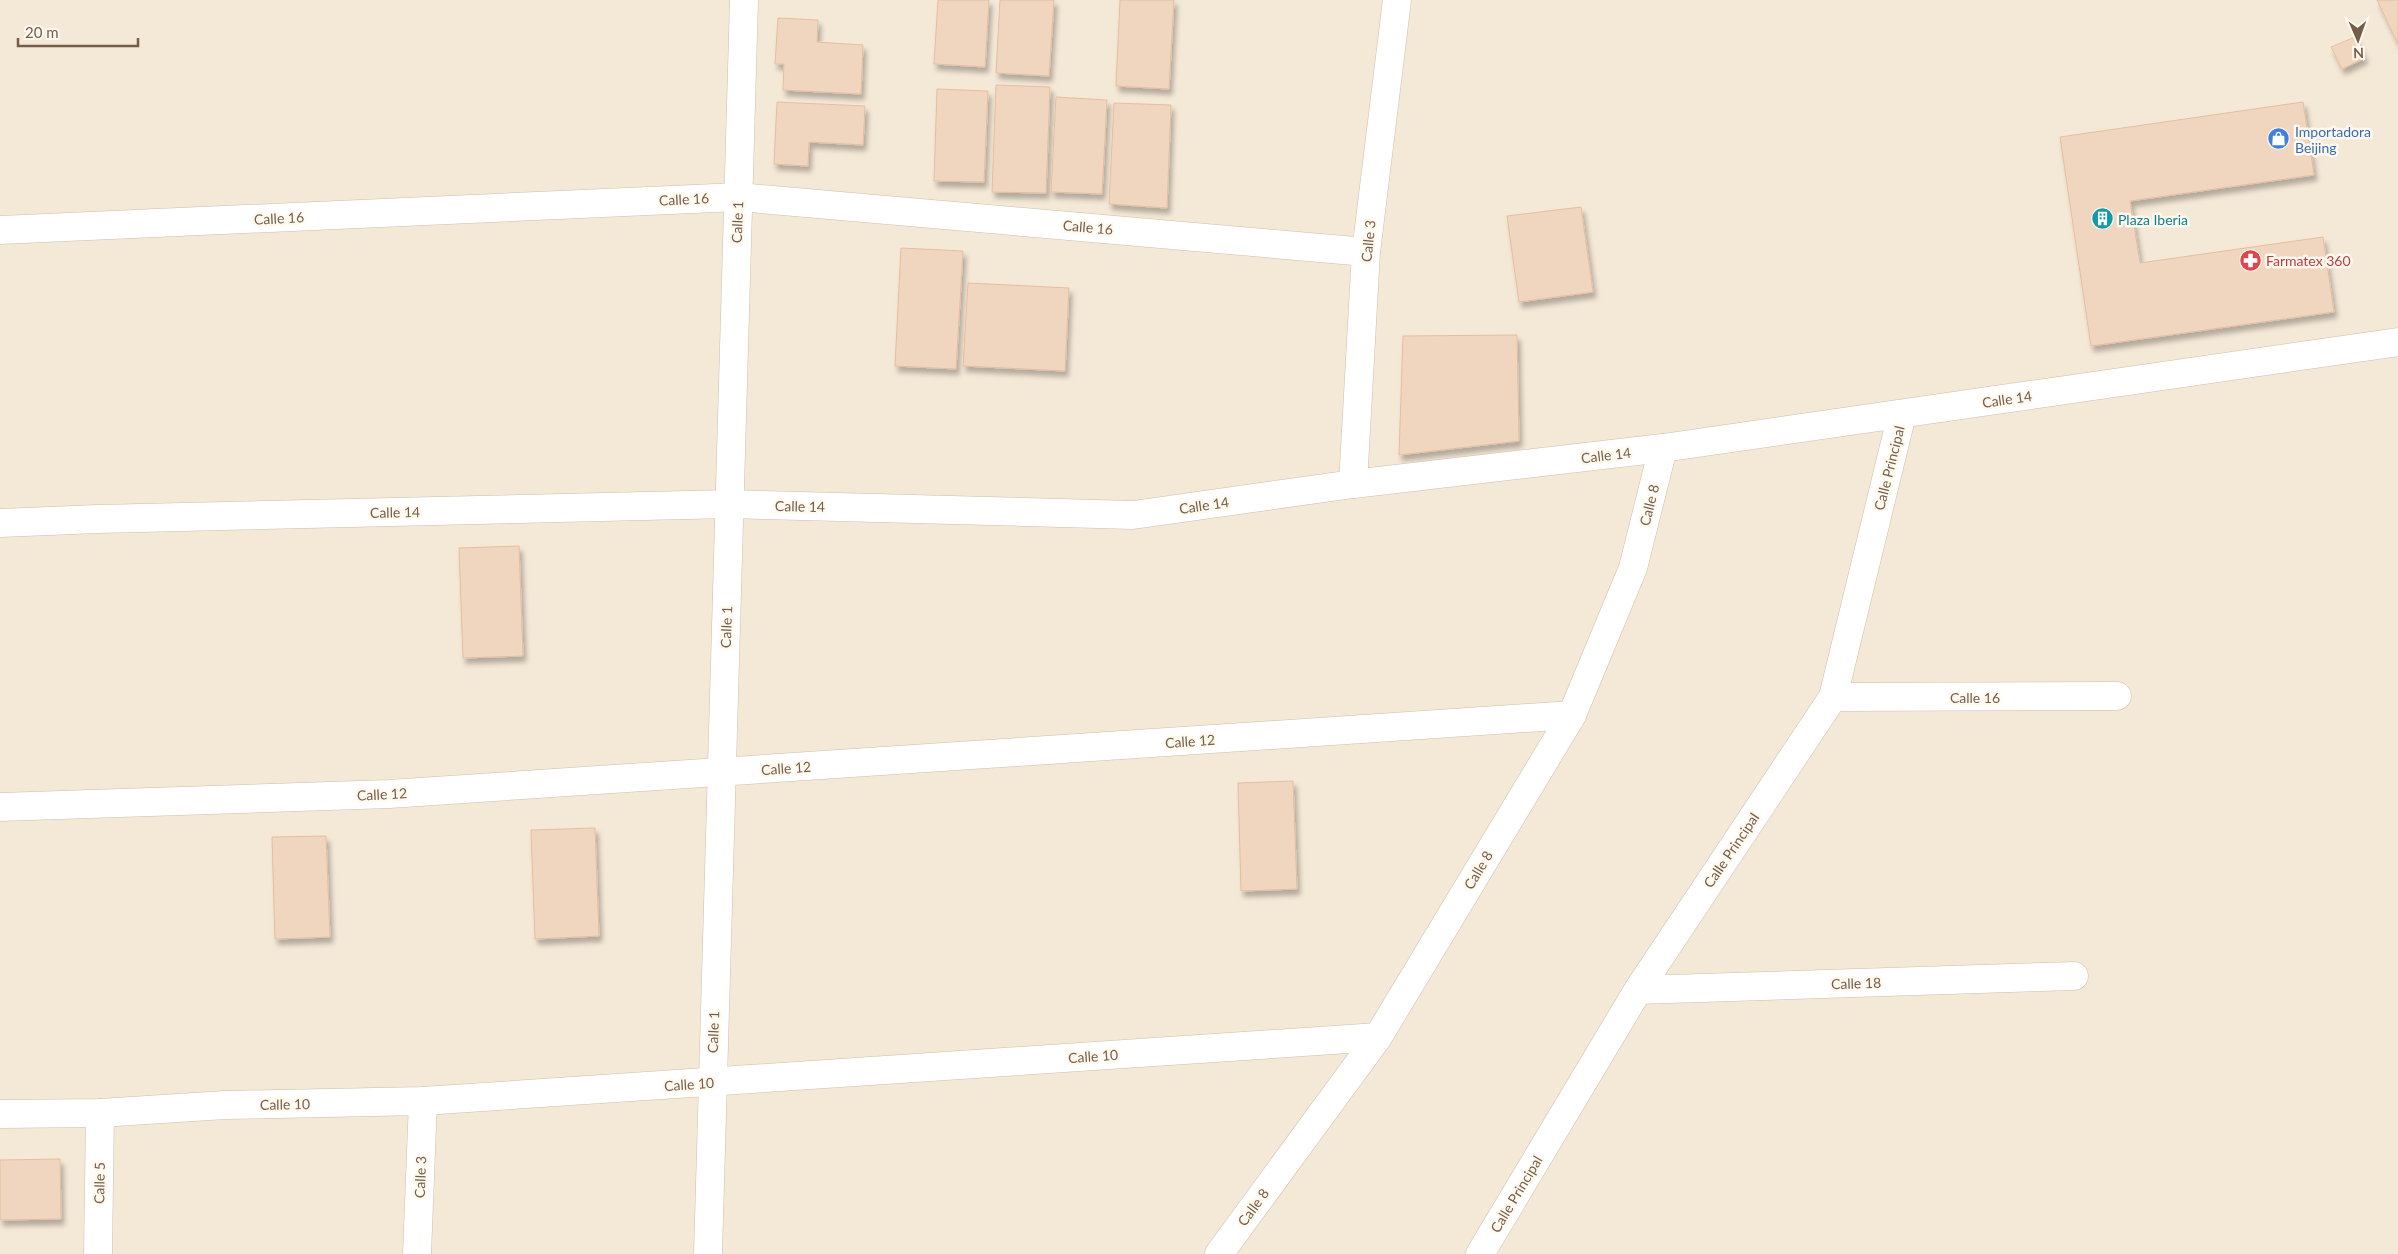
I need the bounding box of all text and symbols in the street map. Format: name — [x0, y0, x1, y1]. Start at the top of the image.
scale bar — [18, 15, 138, 47]
north arrow — [2333, 15, 2383, 65]
text: 20 m — [25, 23, 59, 41]
text: N — [2353, 45, 2364, 62]
place label: Importadora Beijing — [2295, 123, 2371, 156]
shop icon: Importadora Beijing — [2267, 127, 2291, 151]
street label: Calle 16 — [659, 189, 709, 209]
street label: Calle 1 — [728, 201, 746, 243]
building icon: Plaza Iberia — [2090, 207, 2114, 231]
street label: Calle 16 — [254, 208, 304, 228]
place label: Plaza Iberia — [2118, 211, 2188, 228]
street label: Calle 16 — [1062, 216, 1114, 238]
street label: Calle 3 — [1357, 219, 1379, 263]
pharmacy icon: Farmatex 360 — [2238, 248, 2262, 272]
place label: Farmatex 360 — [2266, 252, 2351, 269]
street label: Calle 14 — [1981, 387, 2033, 411]
street label: Calle Principal — [1870, 424, 1908, 512]
street label: Calle 14 — [1580, 444, 1632, 466]
street label: Calle 8 — [1636, 483, 1662, 527]
street label: Calle 14 — [1178, 493, 1230, 517]
street label: Calle 14 — [775, 497, 825, 515]
street label: Calle 14 — [370, 503, 420, 521]
street label: Calle 1 — [717, 606, 735, 648]
street label: Calle 16 — [1950, 689, 2000, 706]
street label: Calle 12 — [1164, 731, 1216, 751]
street label: Calle 12 — [760, 758, 812, 778]
street label: Calle 12 — [357, 784, 407, 804]
street label: Calle Principal — [1700, 809, 1762, 891]
street label: Calle 8 — [1460, 848, 1496, 892]
street label: Calle 18 — [1831, 974, 1881, 992]
street label: Calle 1 — [704, 1011, 722, 1053]
street label: Calle 10 — [1067, 1046, 1119, 1066]
street label: Calle 10 — [663, 1074, 715, 1094]
street label: Calle 10 — [260, 1095, 310, 1113]
street label: Calle Principal — [1486, 1153, 1546, 1235]
street label: Calle 3 — [411, 1156, 429, 1198]
street label: Calle 5 — [90, 1162, 108, 1204]
street label: Calle 8 — [1234, 1185, 1272, 1229]

